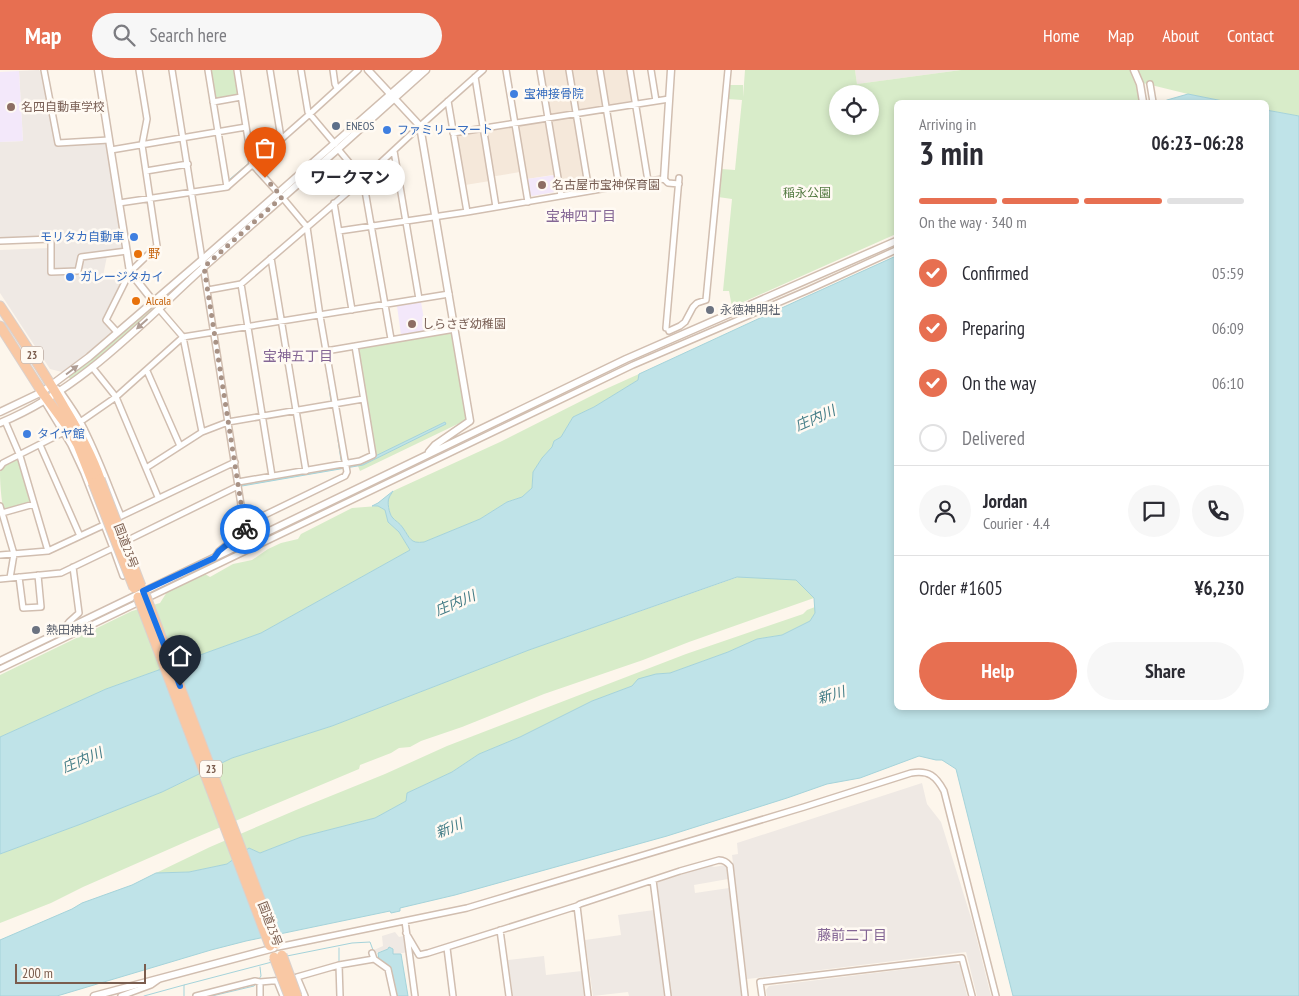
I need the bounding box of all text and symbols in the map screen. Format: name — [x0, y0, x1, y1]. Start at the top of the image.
search box — [92, 13, 442, 58]
text: Map — [25, 20, 62, 51]
icon: search — [110, 21, 138, 49]
text: Search here — [150, 23, 227, 47]
text: Home — [1043, 24, 1080, 47]
text: Map — [1108, 24, 1134, 47]
text: About — [1162, 24, 1199, 47]
text: Contact — [1227, 24, 1274, 47]
map controls — [829, 85, 879, 135]
button: locate — [829, 85, 879, 135]
place label: 宝神接骨院 — [524, 86, 584, 101]
marker: 宝神接骨院 — [508, 88, 520, 100]
place label: 名四自動車学校 — [21, 99, 105, 114]
marker: 名四自動車学校 — [5, 101, 17, 113]
text: Arriving in — [919, 114, 976, 134]
place label: ENEOS — [346, 118, 374, 133]
marker: ENEOS — [330, 120, 342, 132]
place label: ファミリーマート — [397, 122, 493, 137]
marker: ファミリーマート — [381, 124, 393, 136]
pin — [244, 127, 286, 178]
text: 06:23–06:28 — [1151, 131, 1244, 155]
text: 3 min — [919, 132, 984, 174]
icon: bag — [251, 134, 279, 162]
callout: ワークマン — [295, 160, 405, 196]
text: ワークマン — [310, 167, 390, 187]
place label: 名古屋市宝神保育園 — [552, 177, 660, 192]
marker: 名古屋市宝神保育園 — [536, 179, 548, 191]
park label: 稲永公園 — [783, 185, 831, 200]
district label: 宝神四丁目 — [546, 207, 616, 225]
text: On the way · 340 m — [919, 212, 1027, 232]
place label: モリタカ自動車 — [40, 229, 124, 244]
marker: モリタカ自動車 — [128, 231, 140, 243]
place label: 野 — [148, 246, 160, 261]
marker: 野 — [132, 248, 144, 260]
icon: check — [919, 259, 947, 287]
text: Confirmed — [962, 261, 1029, 285]
text: 05:59 — [1212, 263, 1244, 283]
place label: ガレージタカイ — [80, 269, 164, 284]
marker: ガレージタカイ — [64, 271, 76, 283]
place label: Alcala — [146, 293, 171, 308]
marker: Alcala — [130, 295, 142, 307]
place label: 永徳神明社 — [720, 302, 780, 317]
marker: 永徳神明社 — [704, 304, 716, 316]
icon: check — [919, 314, 947, 342]
place label: しらさぎ幼稚園 — [422, 316, 506, 331]
text: Preparing — [962, 316, 1025, 340]
one-way arrow — [136, 318, 148, 330]
marker: しらさぎ幼稚園 — [406, 318, 418, 330]
text: 06:09 — [1212, 318, 1244, 338]
road number: 23 — [21, 346, 43, 364]
district label: 宝神五丁目 — [263, 347, 333, 365]
one-way arrow — [65, 365, 78, 376]
icon: check — [919, 369, 947, 397]
text: On the way — [962, 371, 1036, 395]
text: 06:10 — [1212, 373, 1244, 393]
water label: 庄内川 — [792, 400, 840, 435]
place label: タイヤ館 — [37, 426, 85, 441]
text: Delivered — [962, 426, 1025, 450]
marker: タイヤ館 — [21, 428, 33, 440]
button: person — [919, 485, 971, 537]
button: chat — [1128, 485, 1180, 537]
button: phone — [1192, 485, 1244, 537]
text: Jordan — [983, 489, 1027, 513]
courier — [220, 504, 270, 554]
text: Courier · 4.4 — [983, 513, 1050, 533]
icon: bike — [231, 515, 259, 543]
street label: 国道23号 — [111, 521, 142, 570]
text: Order #1605 — [919, 576, 1003, 600]
text: ¥6,230 — [1194, 576, 1244, 600]
water label: 庄内川 — [432, 586, 480, 619]
place label: 熱田神社 — [46, 622, 94, 637]
marker: 熱田神社 — [30, 624, 42, 636]
pin — [159, 635, 201, 686]
icon: home — [166, 642, 194, 670]
button: Help — [919, 642, 1077, 700]
button: Share — [1087, 642, 1244, 700]
water label: 新川 — [815, 682, 849, 708]
water label: 庄内川 — [59, 743, 107, 776]
road number: 23 — [200, 761, 222, 778]
water label: 新川 — [433, 814, 467, 842]
street label: 国道23号 — [255, 899, 286, 948]
district label: 藤前二丁目 — [817, 926, 887, 944]
scale bar — [15, 961, 146, 984]
text: 200 m — [22, 964, 53, 982]

